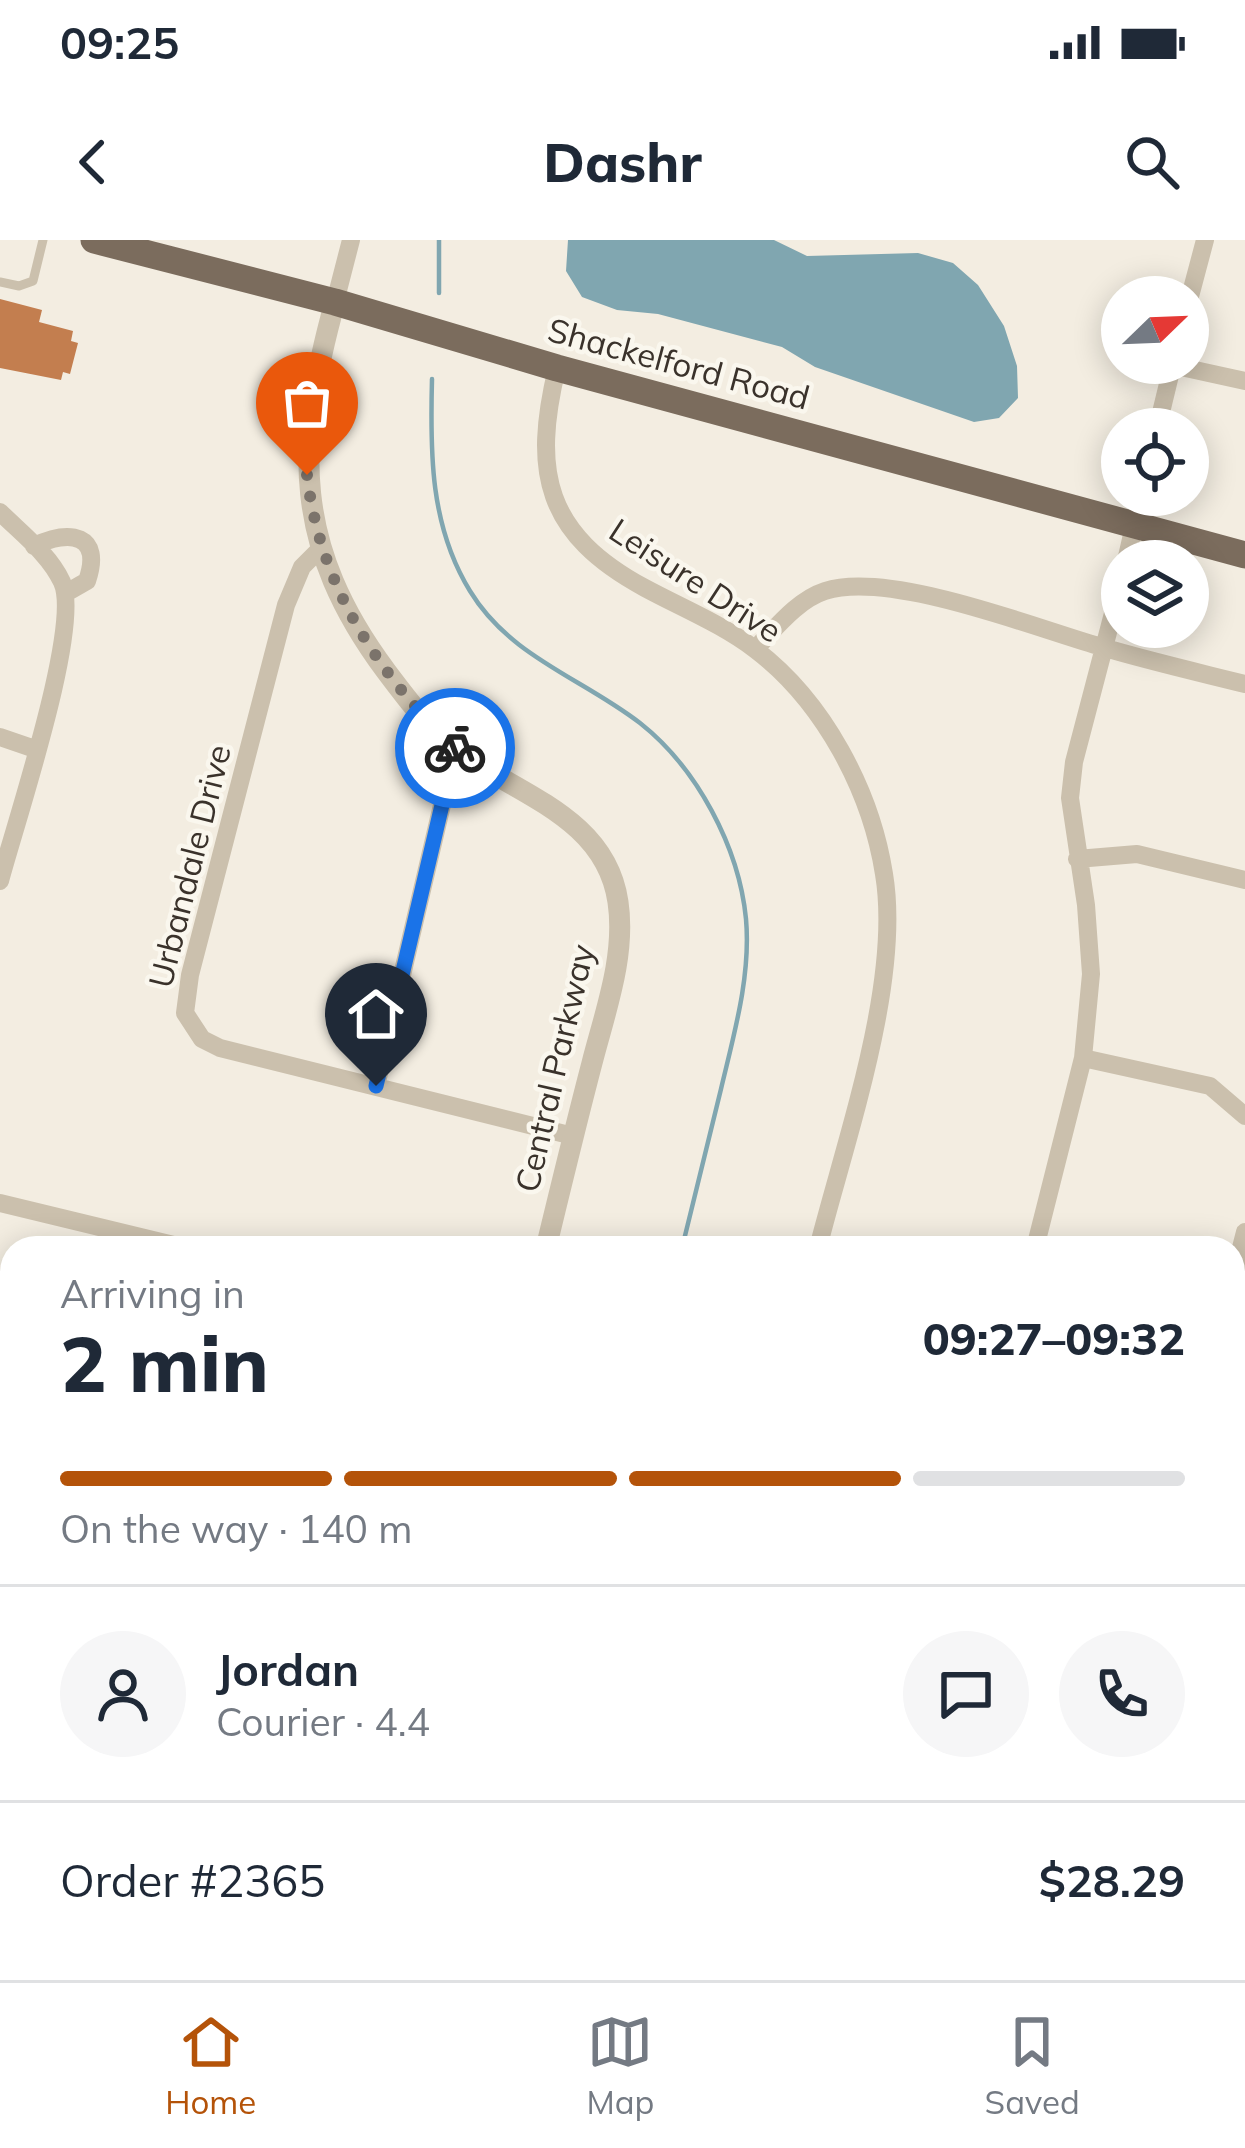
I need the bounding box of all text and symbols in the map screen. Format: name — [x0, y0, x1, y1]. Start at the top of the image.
text: 09:25 — [60, 14, 179, 70]
text: Dashr — [543, 128, 702, 196]
icon: back — [60, 129, 126, 195]
icon: search — [1119, 129, 1185, 195]
north arrow — [1101, 276, 1209, 384]
map controls — [1101, 276, 1209, 648]
street label: Shackelford Road — [544, 308, 814, 418]
pin — [256, 352, 358, 475]
icon: bag — [274, 370, 340, 436]
button: locate — [1101, 408, 1209, 516]
street label: Leisure Drive — [602, 509, 790, 651]
button: layers — [1101, 540, 1209, 648]
courier — [395, 688, 515, 808]
icon: bike — [422, 715, 488, 781]
street label: Urbandale Drive — [139, 740, 239, 992]
street label: Central Parkway — [506, 940, 603, 1196]
pin — [325, 963, 427, 1086]
icon: home — [343, 981, 409, 1047]
text: Arriving in — [60, 1269, 245, 1318]
text: 09:27–09:32 — [923, 1310, 1185, 1366]
text: 2 min — [60, 1314, 269, 1412]
text: On the way · 140 m — [60, 1504, 412, 1553]
button: person — [60, 1631, 186, 1757]
button: chat — [903, 1631, 1029, 1757]
button: phone — [1059, 1631, 1185, 1757]
text: Jordan — [216, 1641, 359, 1697]
text: Courier · 4.4 — [216, 1697, 430, 1746]
text: Order #2365 — [60, 1852, 325, 1908]
text: $28.29 — [1039, 1852, 1185, 1908]
tab: Home — [165, 2009, 256, 2122]
tab: Map — [586, 2009, 654, 2122]
tab: Saved — [985, 2009, 1080, 2122]

